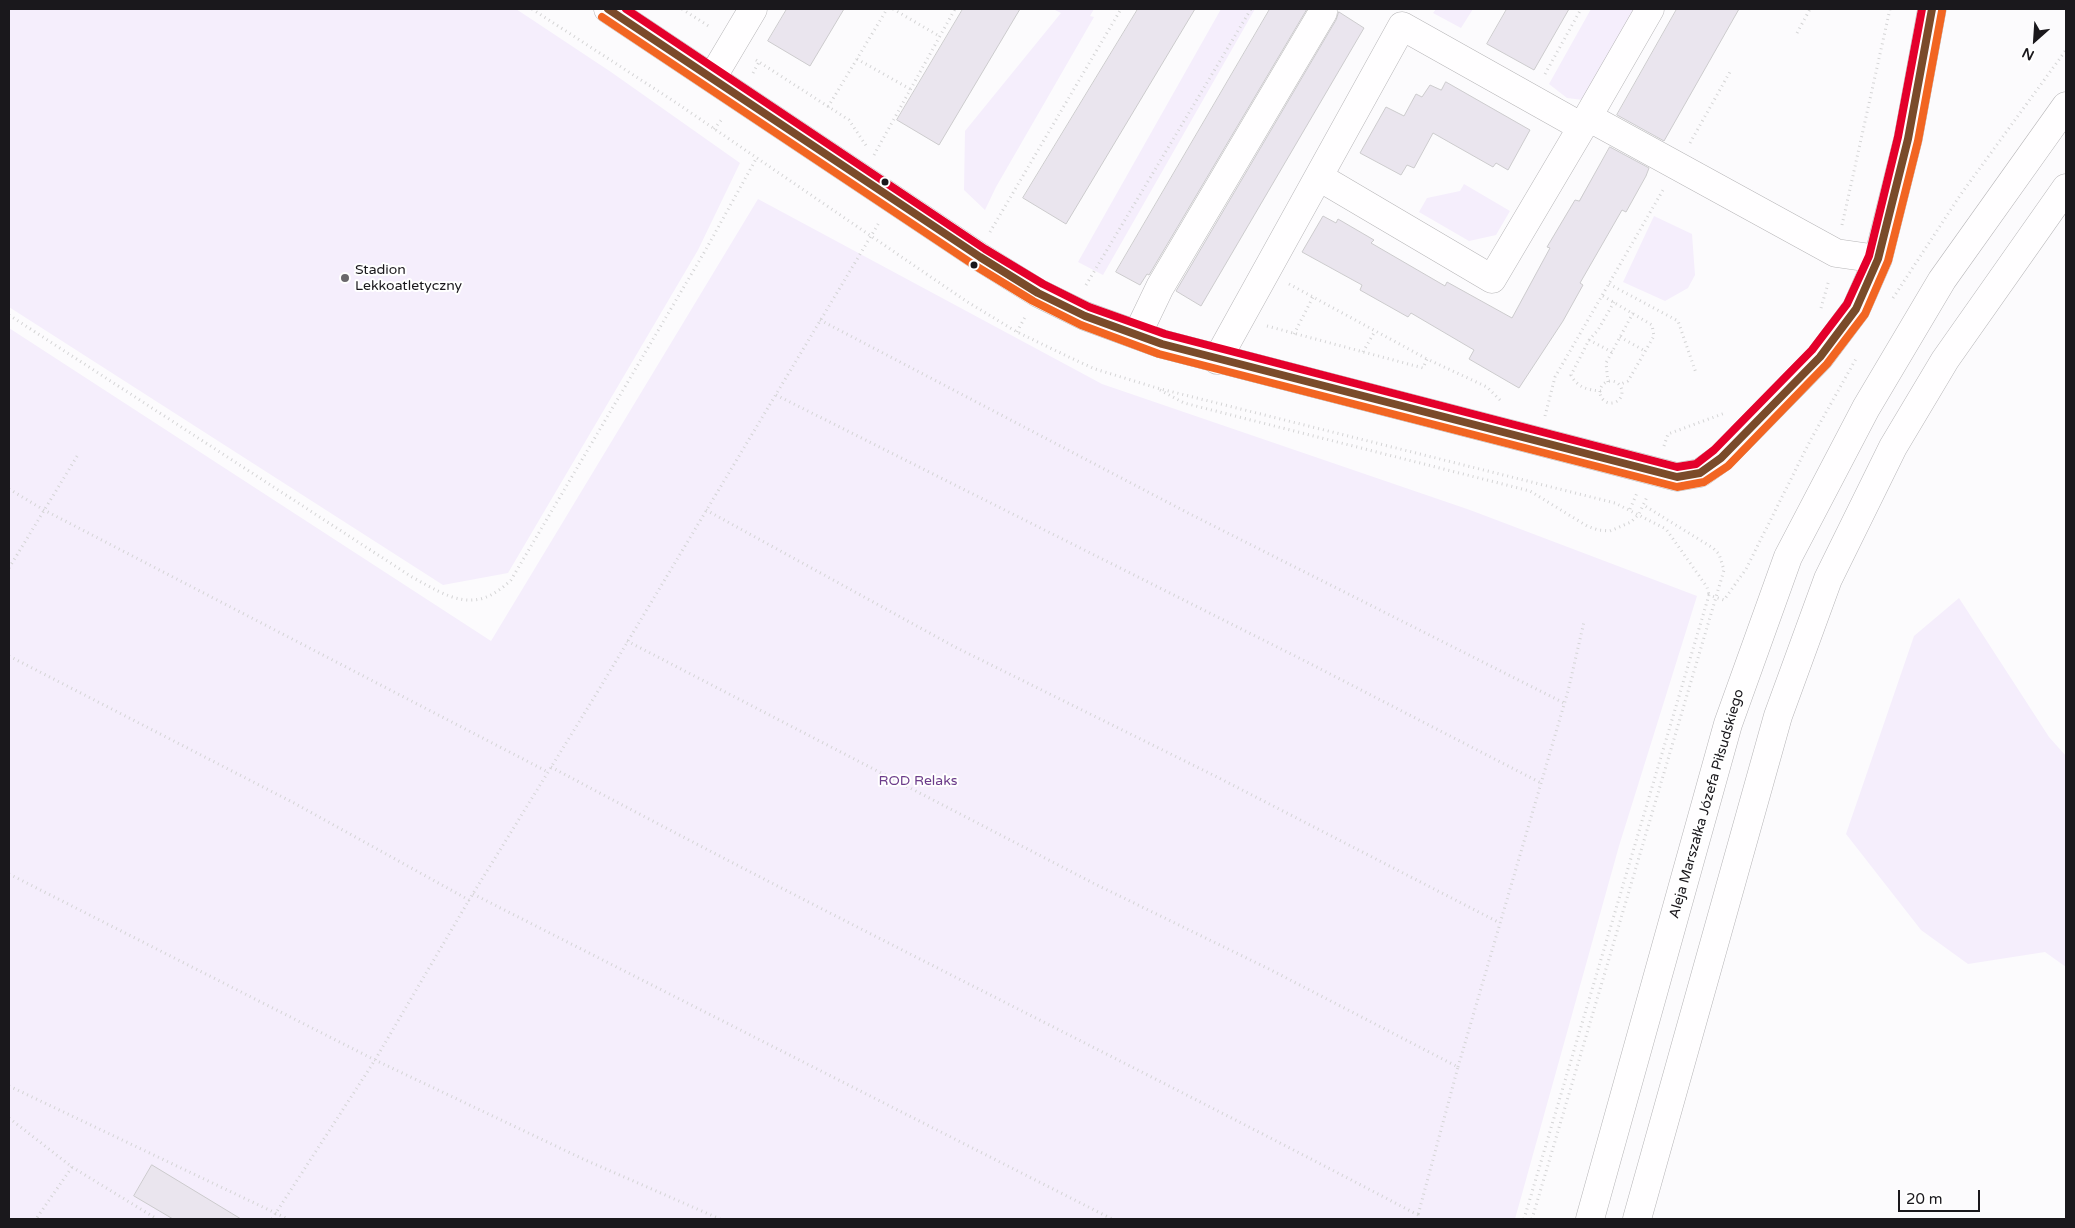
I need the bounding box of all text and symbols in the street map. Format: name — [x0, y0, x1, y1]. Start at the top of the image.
north arrow — [2010, 15, 2060, 65]
text: N — [2019, 44, 2037, 64]
unlabelled marker — [880, 177, 890, 187]
unlabelled marker — [969, 260, 979, 270]
place label: Stadion Lekkoatletyczny — [355, 262, 462, 294]
marker: Stadion Lekkoatletyczny — [339, 272, 351, 284]
street label: Aleja Marszałka Józefa Piłsudskiego — [1666, 687, 1748, 921]
park label: ROD Relaks — [878, 773, 958, 789]
scale bar — [1900, 1180, 1982, 1212]
text: 20 m — [1906, 1190, 1943, 1208]

